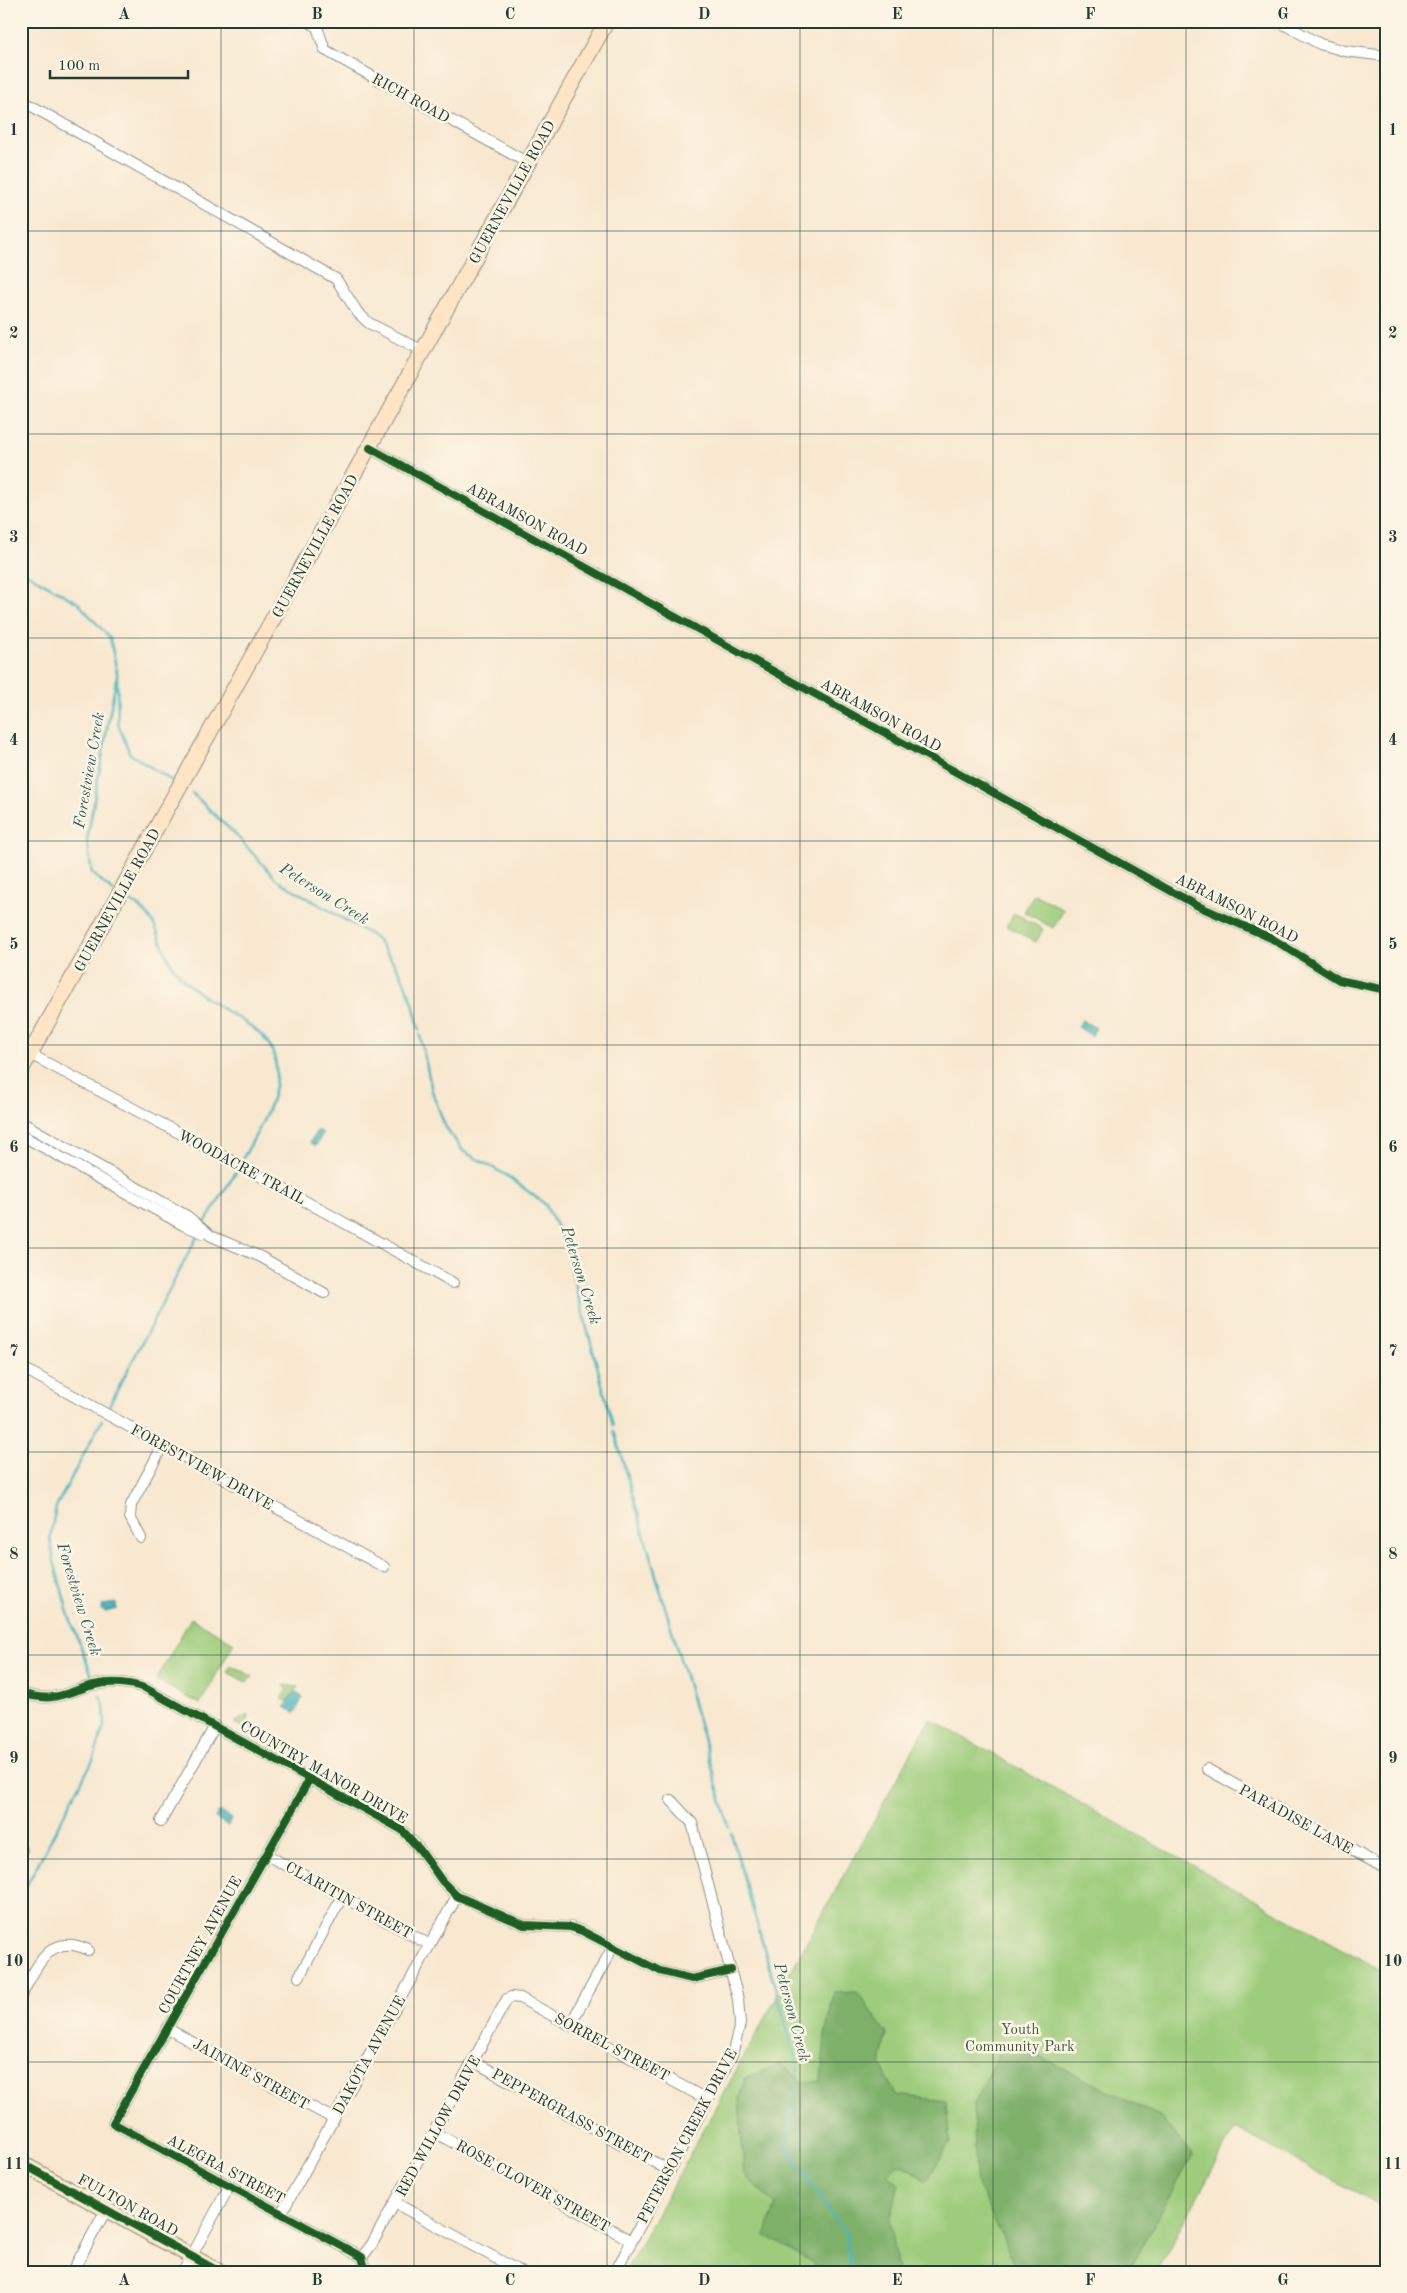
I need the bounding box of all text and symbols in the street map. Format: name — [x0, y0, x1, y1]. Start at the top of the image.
text: A — [118, 7, 130, 23]
text: B — [311, 7, 323, 23]
text: C — [505, 7, 515, 23]
text: D — [698, 7, 710, 23]
text: E — [891, 7, 903, 23]
text: F — [1085, 7, 1096, 23]
text: G — [1277, 7, 1289, 23]
scale bar — [50, 48, 188, 80]
text: 100 m — [58, 59, 100, 74]
street label: RICH ROAD — [369, 72, 452, 127]
street label: GUERNEVILLE ROAD — [468, 119, 559, 267]
text: 1 — [9, 123, 19, 139]
text: 1 — [1388, 123, 1398, 139]
text: 2 — [9, 326, 19, 342]
text: 2 — [1388, 326, 1398, 342]
street label: GUERNEVILLE ROAD — [271, 473, 362, 621]
street label: ABRAMSON ROAD — [463, 481, 589, 560]
text: 3 — [9, 530, 19, 546]
text: 3 — [1388, 530, 1398, 546]
street label: ABRAMSON ROAD — [817, 677, 943, 756]
water label: Forestview Creek — [72, 711, 108, 831]
text: 4 — [9, 733, 19, 749]
text: 4 — [1388, 733, 1398, 749]
street label: GUERNEVILLE ROAD — [73, 827, 164, 975]
water label: Peterson Creek — [276, 860, 372, 929]
street label: ABRAMSON ROAD — [1172, 872, 1300, 947]
text: 5 — [9, 937, 19, 953]
text: 5 — [1388, 937, 1398, 953]
street label: WOODACRE TRAIL — [175, 1128, 307, 1208]
text: 6 — [9, 1140, 19, 1156]
text: 6 — [1388, 1140, 1398, 1156]
water label: Peterson Creek — [557, 1224, 603, 1327]
text: 7 — [9, 1344, 19, 1360]
text: 7 — [1388, 1344, 1398, 1360]
street label: FORESTVIEW DRIVE — [128, 1423, 275, 1514]
water label: Forestview Creek — [53, 1540, 103, 1658]
text: 8 — [9, 1547, 19, 1563]
text: 8 — [1388, 1547, 1398, 1563]
street label: COUNTRY MANOR DRIVE — [237, 1719, 410, 1827]
text: 9 — [9, 1751, 19, 1767]
text: 9 — [1388, 1751, 1398, 1767]
street label: PARADISE LANE — [1236, 1783, 1355, 1858]
street label: CLARITIN STREET — [282, 1860, 414, 1942]
street label: COURTNEY AVENUE — [157, 1874, 245, 2017]
text: 10 — [5, 1954, 23, 1970]
text: 10 — [1384, 1954, 1402, 1970]
water label: Peterson Creek — [770, 1960, 812, 2064]
street label: DAKOTA AVENUE — [331, 1994, 409, 2118]
street label: SORREL STREET — [551, 2012, 671, 2085]
park label: Youth Community Park — [965, 2023, 1075, 2055]
street label: JAININE STREET — [190, 2037, 311, 2113]
street label: PETERSON CREEK DRIVE — [636, 2047, 741, 2226]
street label: RED WILLOW DRIVE — [394, 2054, 484, 2200]
street label: PEPPERGRASS STREET — [489, 2067, 654, 2168]
street label: ALEGRA STREET — [164, 2133, 287, 2208]
street label: ROSE CLOVER STREET — [453, 2139, 612, 2236]
text: 11 — [5, 2157, 23, 2173]
text: 11 — [1384, 2157, 1402, 2173]
street label: FULTON ROAD — [75, 2173, 180, 2240]
text: A — [118, 2273, 130, 2289]
text: B — [311, 2273, 323, 2289]
text: C — [505, 2273, 515, 2289]
text: D — [698, 2273, 710, 2289]
text: E — [891, 2273, 903, 2289]
text: F — [1085, 2273, 1096, 2289]
text: G — [1277, 2273, 1289, 2289]

